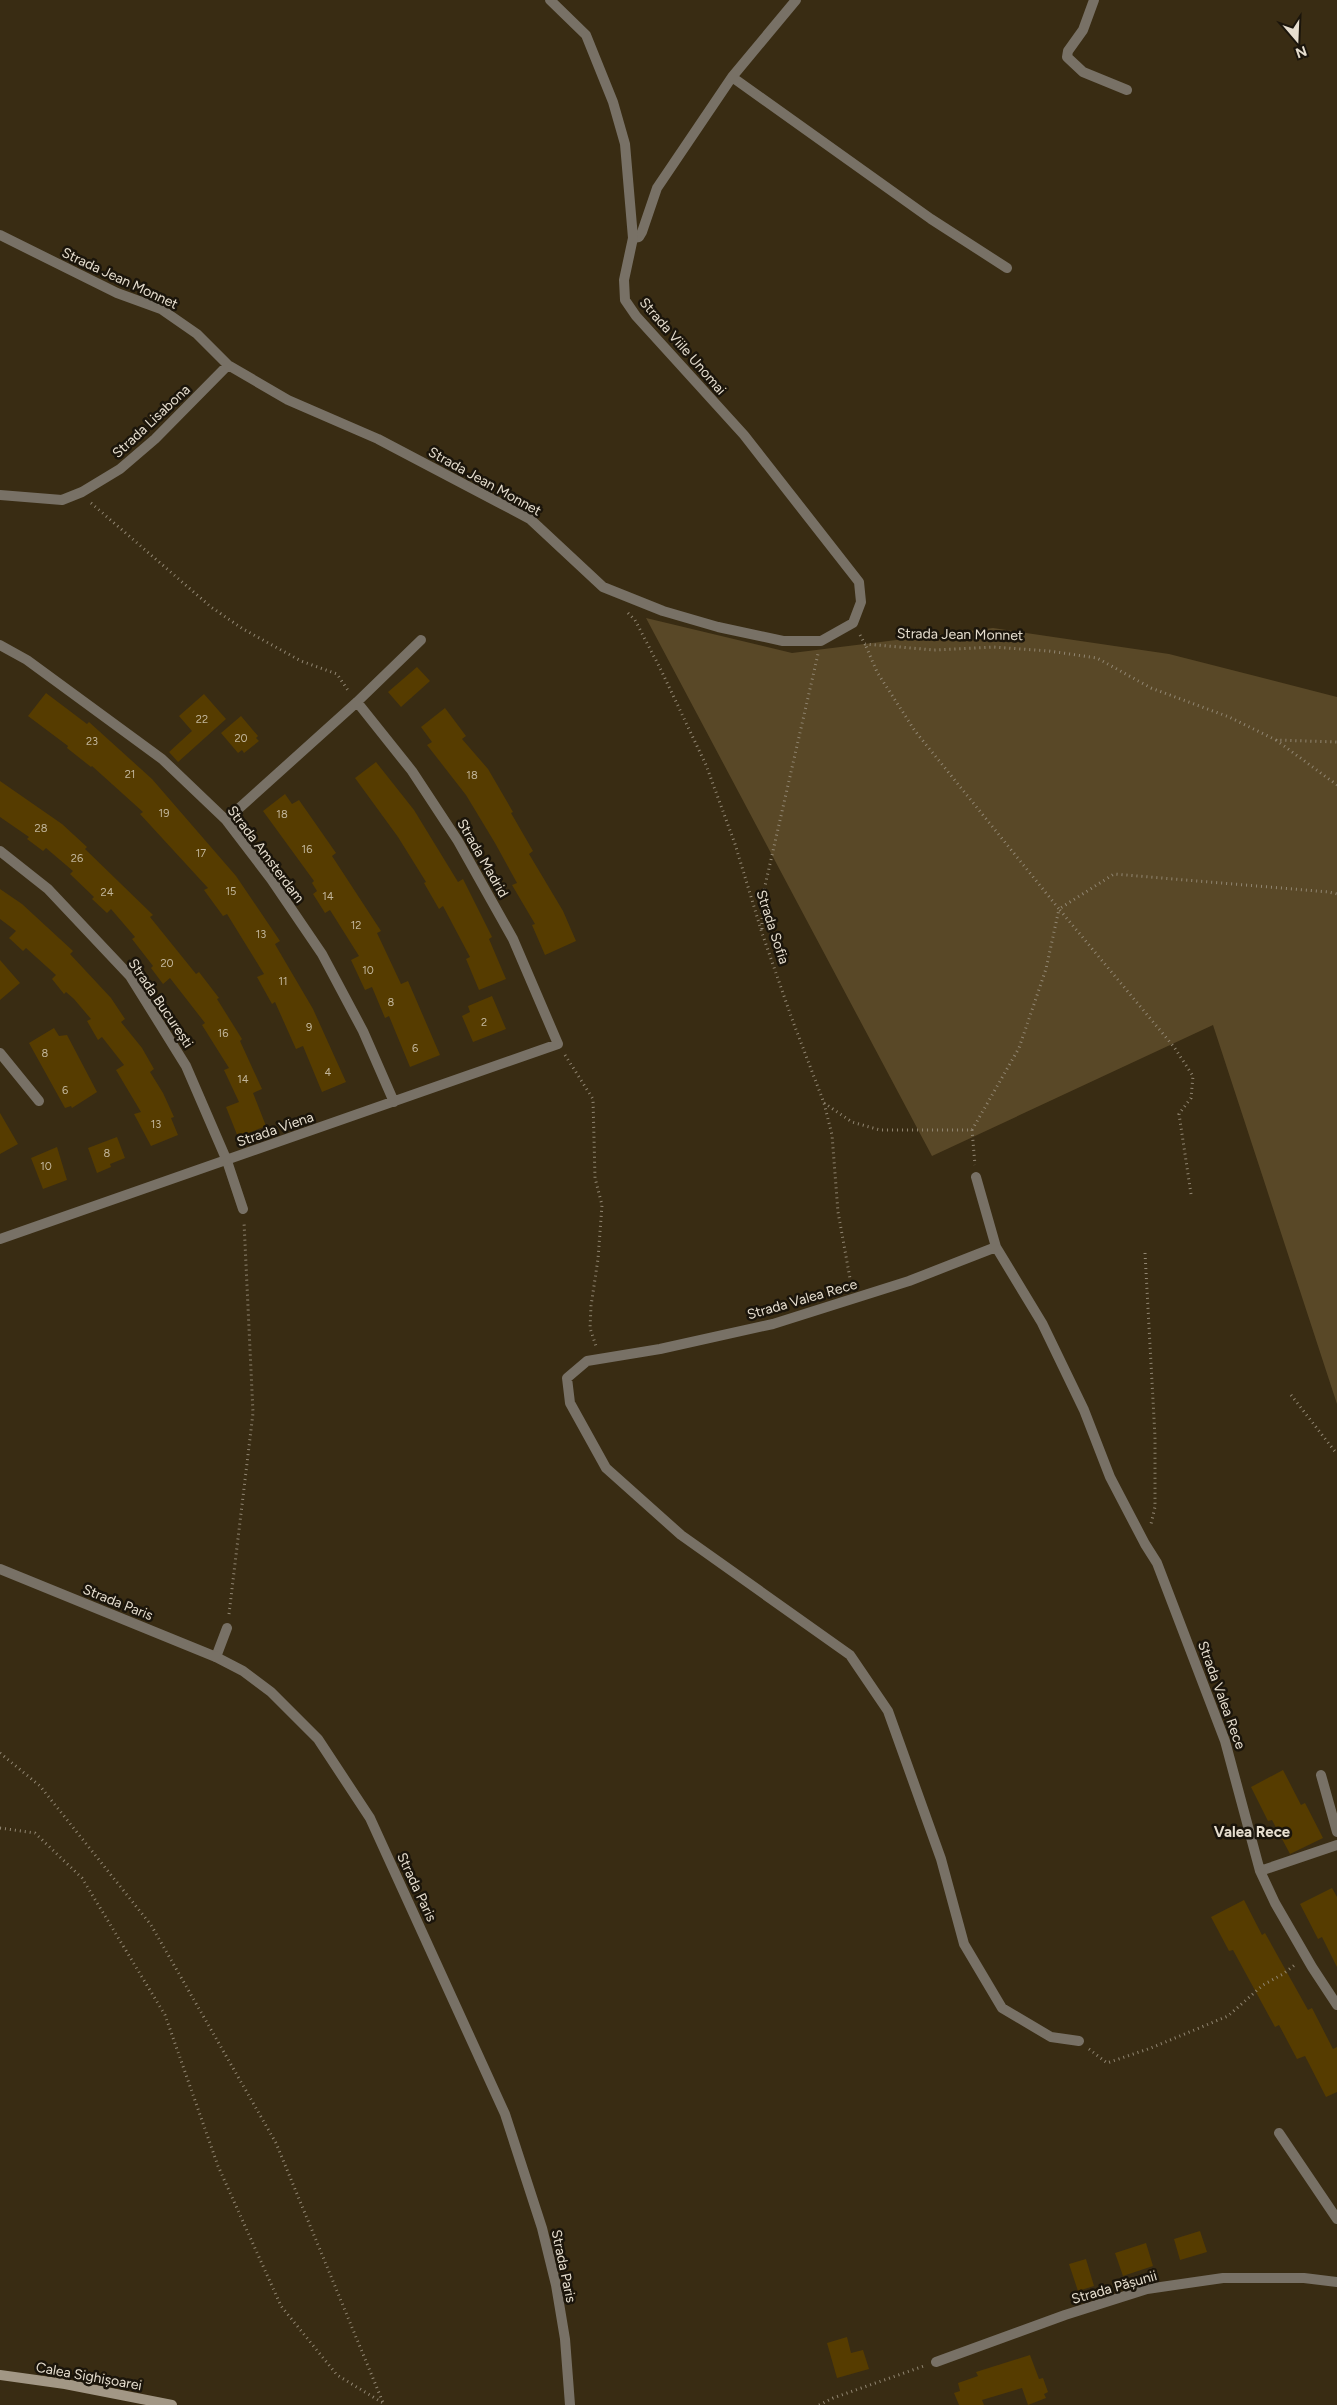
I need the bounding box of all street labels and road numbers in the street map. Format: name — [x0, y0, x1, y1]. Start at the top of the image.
street label: Strada Jean Monnet — [59, 244, 181, 313]
street label: Strada Viile Unomai — [636, 294, 729, 398]
street label: Strada Lisabona — [109, 381, 194, 462]
street label: Strada Jean Monnet — [425, 443, 544, 520]
street label: Strada Jean Monnet — [897, 625, 1023, 644]
street label: Strada Amsterdam — [223, 802, 308, 906]
street label: Strada Madrid — [453, 816, 512, 901]
street label: Strada Sofia — [753, 888, 792, 966]
street label: Strada București — [125, 955, 197, 1051]
street label: Strada Viena — [235, 1108, 316, 1151]
street label: Strada Valea Rece — [745, 1276, 860, 1323]
street label: Strada Paris — [80, 1581, 155, 1624]
street label: Strada Valea Rece — [1194, 1639, 1249, 1752]
street label: Strada Paris — [393, 1850, 440, 1924]
street label: Strada Paris — [547, 2228, 580, 2304]
street label: Strada Pășunii — [1069, 2267, 1159, 2308]
street label: Calea Sighișoarei — [35, 2359, 143, 2394]

